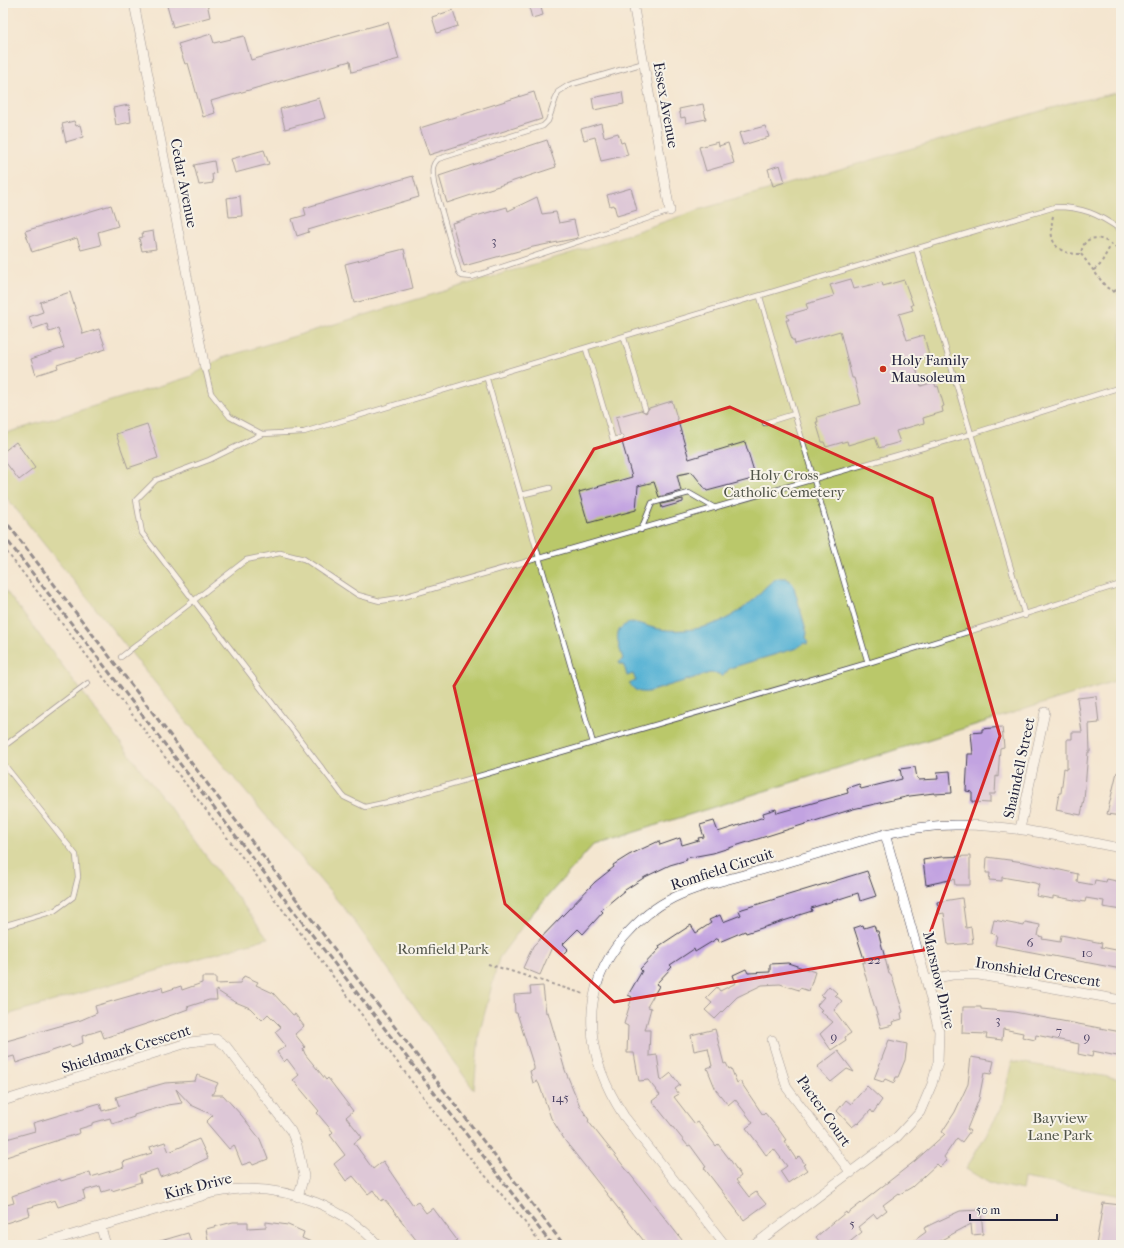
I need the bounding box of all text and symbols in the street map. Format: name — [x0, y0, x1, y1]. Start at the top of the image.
street label: Essex Avenue — [650, 61, 683, 150]
street label: Cedar Avenue — [167, 137, 202, 230]
house number: 3 — [491, 233, 497, 248]
place label: Holy Family Mausoleum — [891, 351, 970, 386]
marker: Holy Family Mausoleum — [878, 364, 888, 374]
park label: Holy Cross Catholic Cemetery — [723, 466, 846, 501]
street label: Shaindell Street — [1000, 715, 1039, 820]
street label: Romfield Circuit — [668, 844, 776, 894]
street label: Marsnow Drive — [919, 929, 959, 1031]
house number: 6 — [1026, 935, 1034, 950]
park label: Romfield Park — [397, 940, 489, 958]
house number: 10 — [1081, 945, 1093, 960]
house number: 22 — [867, 952, 881, 967]
street label: Ironshield Crescent — [974, 953, 1103, 991]
house number: 3 — [995, 1012, 1001, 1027]
street label: Shieldmark Crescent — [59, 1021, 193, 1077]
house number: 7 — [1056, 1023, 1062, 1038]
house number: 9 — [831, 1029, 838, 1044]
house number: 9 — [1084, 1029, 1091, 1044]
street label: Pacter Court — [793, 1072, 855, 1151]
house number: 145 — [551, 1090, 569, 1105]
park label: Bayview Lane Park — [1027, 1109, 1093, 1144]
street label: Kirk Drive — [162, 1169, 234, 1203]
scale bar — [970, 1196, 1057, 1222]
text: 50 m — [976, 1203, 1000, 1217]
house number: 5 — [849, 1216, 855, 1231]

